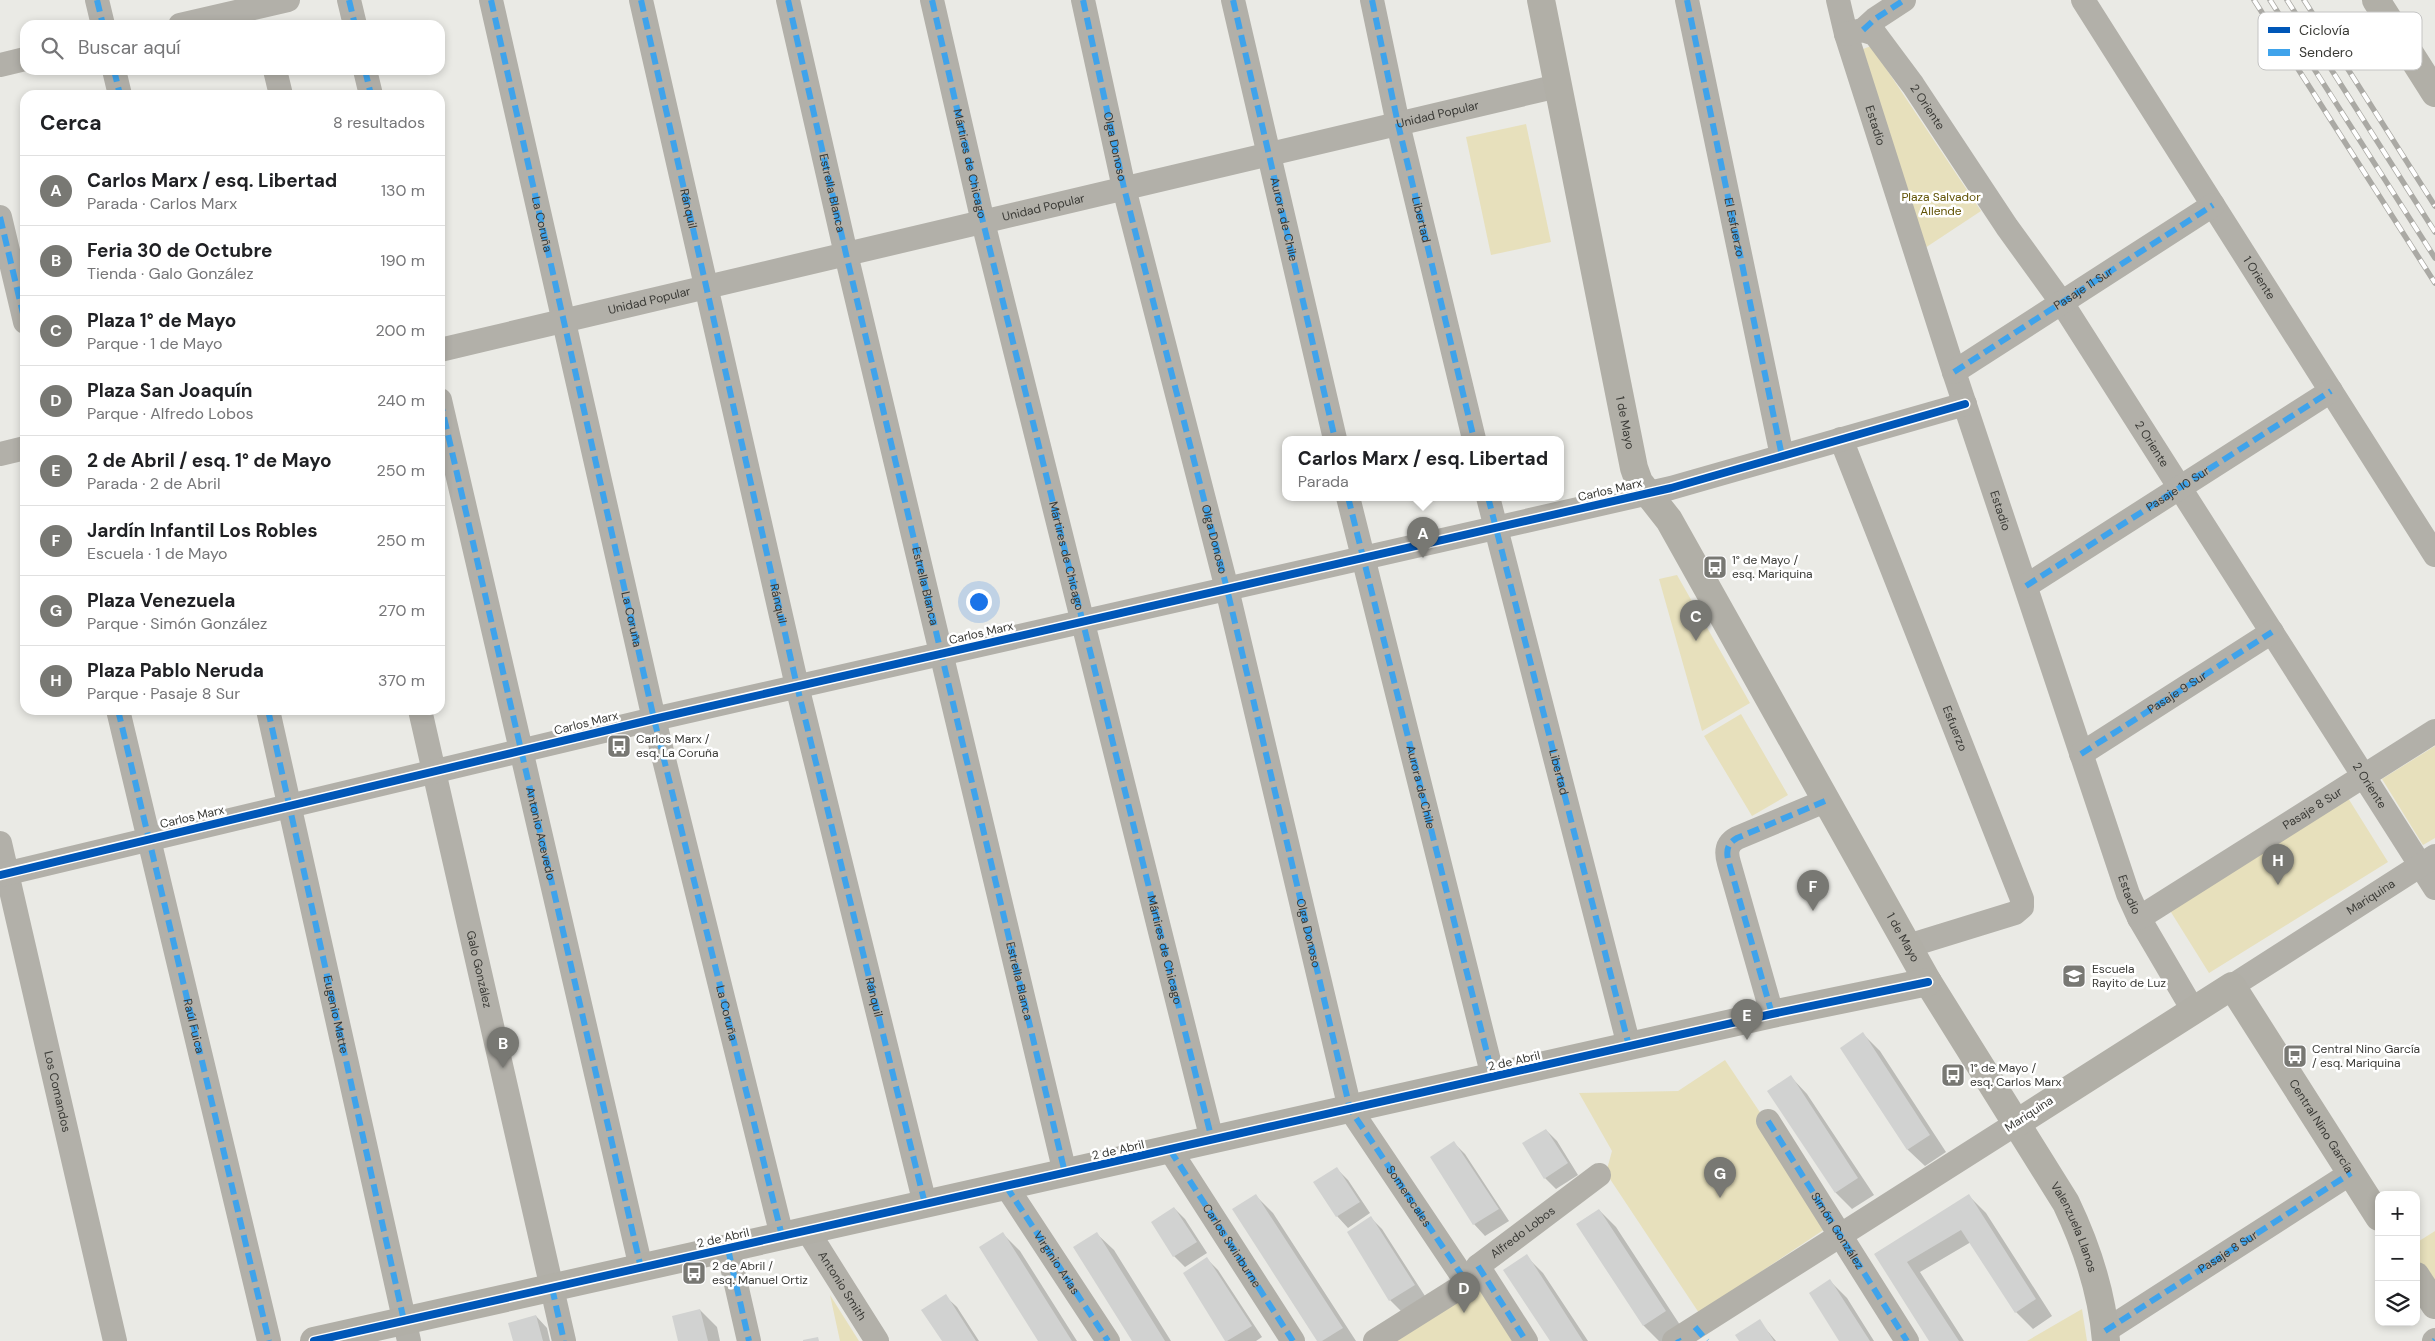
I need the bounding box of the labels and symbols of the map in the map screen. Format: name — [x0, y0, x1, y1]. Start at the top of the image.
legend — [2258, 12, 2422, 70]
text: Ciclovía — [2299, 21, 2350, 39]
text: Sendero — [2299, 43, 2353, 61]
street label: 2 Oriente — [1907, 81, 1949, 133]
street label: Unidad Popular — [1395, 97, 1481, 132]
street label: Estadio — [1861, 103, 1889, 148]
street label: Mártires de Chicago — [949, 107, 990, 220]
street label: Olga Donoso — [1100, 110, 1130, 183]
street label: Estrella Blanca — [815, 152, 849, 234]
street label: Aurora de Chile — [1266, 176, 1301, 263]
street label: Ránquil — [676, 187, 701, 230]
park label: Plaza Salvador Allende — [1901, 189, 1981, 219]
street label: Unidad Popular — [1001, 190, 1087, 225]
street label: La Coruña — [528, 195, 556, 254]
street label: Libertad — [1408, 195, 1434, 244]
street label: El Esfuerzo — [1720, 196, 1748, 258]
street label: 1 Oriente — [2239, 253, 2279, 303]
street label: Pasaje 11 Sur — [2051, 263, 2117, 314]
street label: Unidad Popular — [606, 283, 693, 318]
street label: 1 de Mayo — [1612, 395, 1638, 451]
street label: 2 Oriente — [2131, 418, 2173, 470]
street label: Pasaje 10 Sur — [2143, 463, 2213, 515]
street label: Carlos Marx — [1576, 475, 1644, 505]
street label: Estadio — [1986, 489, 2014, 533]
street label: Mártires de Chicago — [1045, 500, 1088, 612]
street label: Olga Donoso — [1198, 503, 1231, 576]
pin: A — [1407, 517, 1439, 558]
street label: Estrella Blanca — [908, 545, 942, 627]
place label: 1° de Mayo / esq. Mariquina — [1732, 552, 1813, 582]
bus stop icon: 1° de Mayo / esq. Mariquina — [1702, 554, 1728, 580]
street label: Ránquil — [766, 582, 791, 625]
your location — [966, 589, 992, 615]
street label: La Coruña — [617, 590, 645, 649]
pin: C — [1680, 600, 1712, 641]
street label: Carlos Marx — [947, 618, 1015, 648]
street label: Pasaje 9 Sur — [2144, 667, 2210, 718]
street label: Esfuerzo — [1939, 703, 1971, 754]
street label: Carlos Marx — [552, 707, 620, 739]
place label: Carlos Marx / esq. La Coruña — [636, 731, 718, 761]
bus stop icon: Carlos Marx / esq. La Coruña — [606, 733, 632, 759]
street label: Aurora de Chile — [1402, 744, 1439, 831]
street label: Libertad — [1545, 747, 1572, 797]
street label: 2 Oriente — [2349, 759, 2390, 812]
street label: Pasaje 8 Sur — [2279, 783, 2346, 833]
street label: Antonio Acevedo — [522, 785, 559, 882]
street label: Carlos Marx — [158, 802, 226, 832]
pin: H — [2262, 844, 2294, 885]
pin: F — [1797, 870, 1829, 911]
street label: Estadio — [2114, 873, 2144, 917]
street label: Mariquina — [2344, 876, 2398, 919]
street label: Mártires de Chicago — [1143, 894, 1186, 1006]
street label: Olga Donoso — [1292, 897, 1324, 969]
street label: 1 de Mayo — [1883, 910, 1923, 965]
street label: Galo González — [463, 929, 496, 1010]
street label: Estrella Blanca — [1002, 940, 1036, 1022]
place label: Escuela Rayito de Luz — [2092, 961, 2166, 991]
school or university icon: Escuela Rayito de Luz — [2061, 963, 2087, 989]
street label: Eugenio Matte — [319, 974, 352, 1055]
street label: Ránquil — [861, 976, 886, 1019]
street label: La Coruña — [712, 984, 741, 1042]
street label: Raúl Fuica — [179, 997, 208, 1055]
pin: E — [1731, 999, 1763, 1040]
pin: B — [487, 1027, 519, 1068]
place label: Central Nino García / esq. Mariquina — [2312, 1041, 2420, 1071]
bus stop icon: Central Nino García / esq. Mariquina — [2282, 1043, 2308, 1069]
street label: 2 de Abril — [1486, 1047, 1542, 1075]
street label: Los Comandos — [40, 1049, 75, 1134]
place label: 1° de Mayo / esq. Carlos Marx — [1970, 1060, 2062, 1090]
bus stop icon: 1° de Mayo / esq. Carlos Marx — [1940, 1062, 1966, 1088]
street label: Central Nino García — [2285, 1076, 2357, 1176]
street label: Mariquina — [2002, 1092, 2056, 1136]
street label: 2 de Abril — [1090, 1136, 1146, 1164]
pin: G — [1704, 1157, 1736, 1198]
street label: Somerscales — [1382, 1162, 1435, 1230]
street label: Valenzuela Llanos — [2047, 1179, 2101, 1274]
street label: Simón González — [1807, 1189, 1868, 1272]
street label: Carlos Swinburne — [1199, 1201, 1265, 1291]
street label: Alfredo Lobos — [1487, 1203, 1559, 1262]
street label: 2 de Abril — [695, 1224, 751, 1252]
street label: Pasaje 8 Sur — [2195, 1227, 2261, 1277]
street label: Virginio Arias — [1030, 1228, 1083, 1298]
street label: Antonio Smith — [814, 1248, 870, 1324]
place label: 2 de Abril / esq. Manuel Ortiz — [712, 1258, 808, 1288]
bus stop icon: 2 de Abril / esq. Manuel Ortiz — [681, 1260, 707, 1286]
pin: D — [1448, 1272, 1480, 1313]

